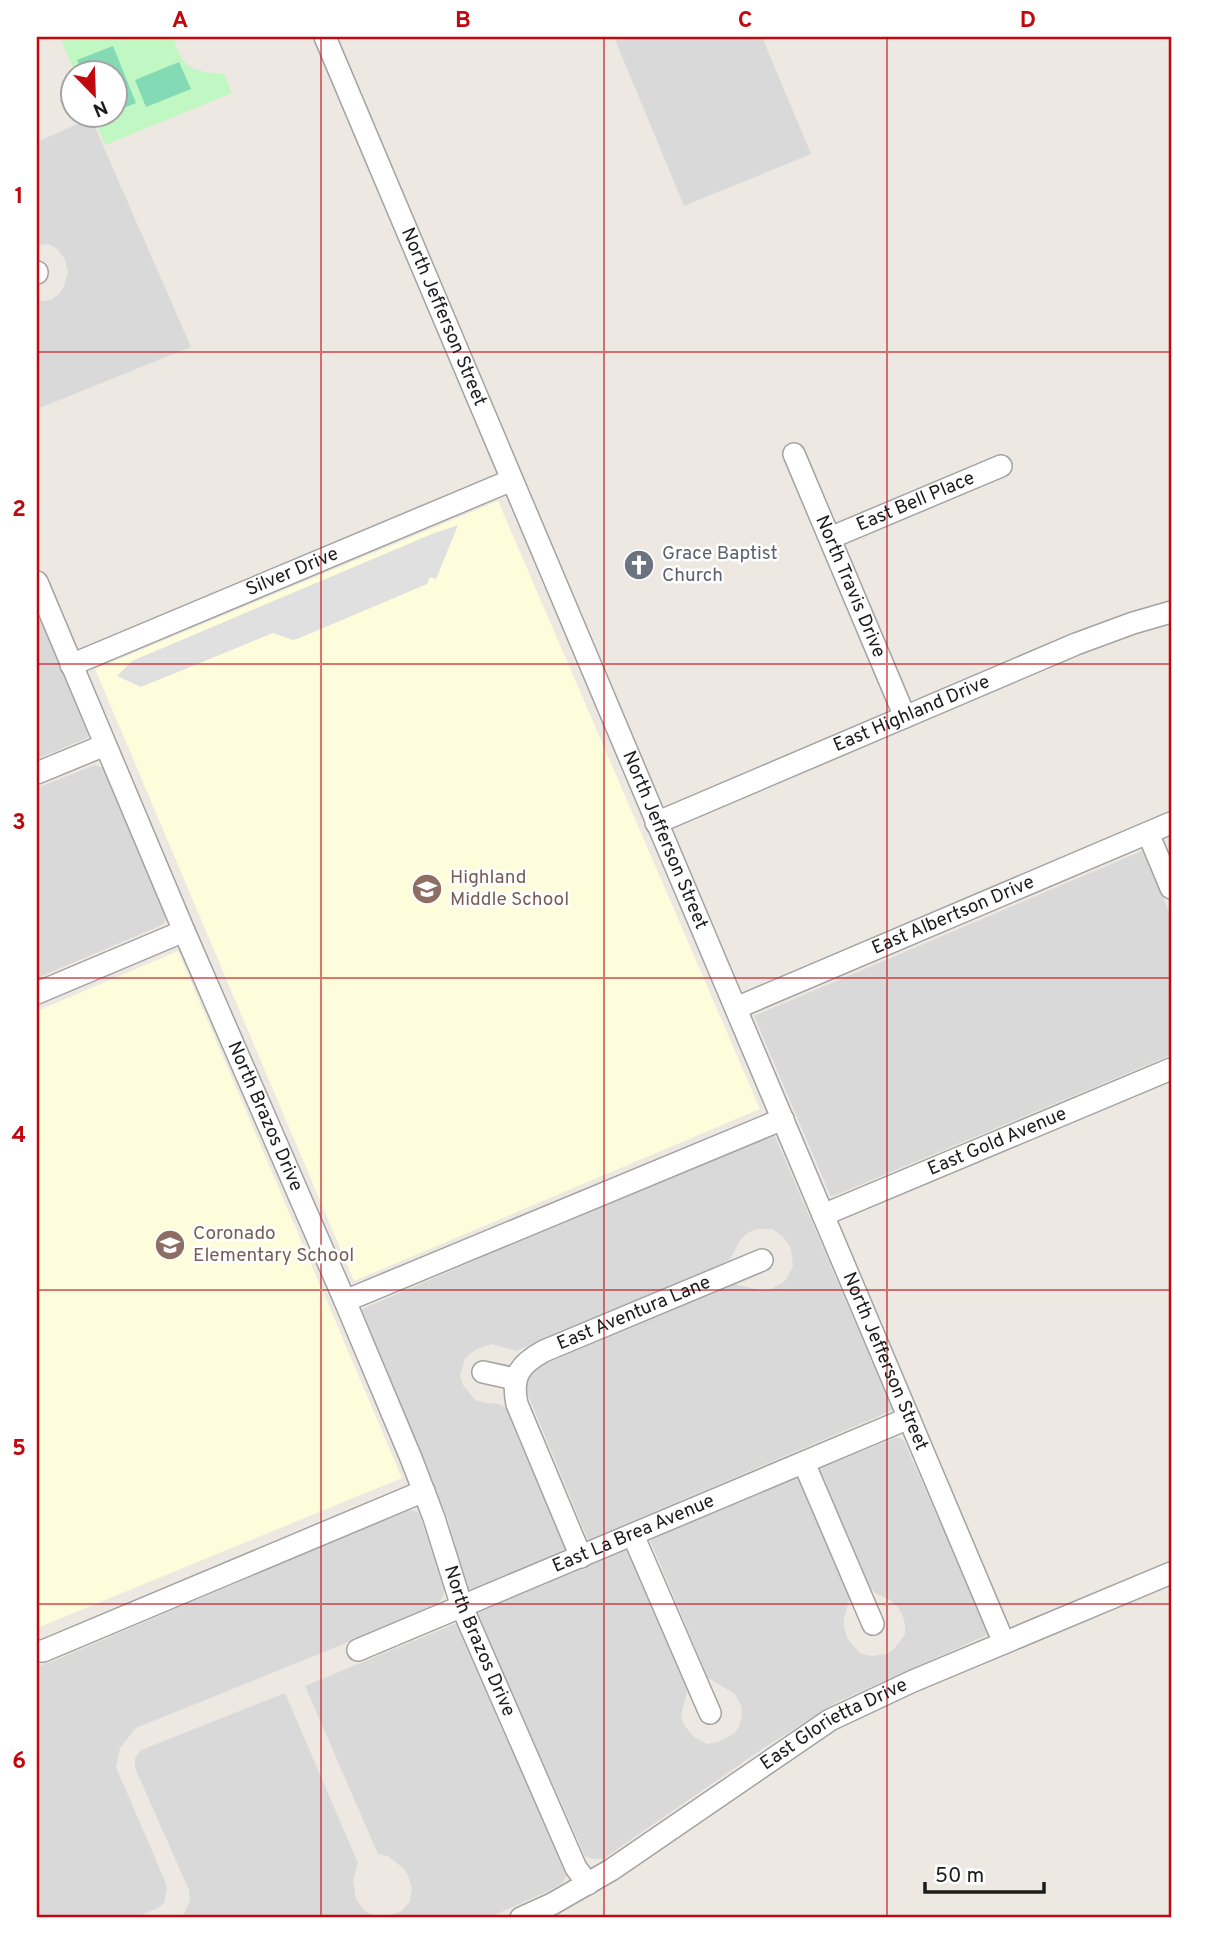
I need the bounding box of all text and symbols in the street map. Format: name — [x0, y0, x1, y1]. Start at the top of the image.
text: A — [172, 7, 188, 36]
text: B — [455, 7, 471, 36]
text: C — [738, 7, 752, 36]
text: D — [1020, 7, 1036, 36]
north arrow — [60, 60, 130, 130]
text: N — [89, 94, 111, 122]
text: 1 — [14, 183, 24, 212]
street label: North Jefferson Street — [395, 224, 492, 410]
street label: East Bell Place — [853, 466, 978, 537]
text: 2 — [12, 496, 26, 525]
street label: North Travis Drive — [809, 512, 891, 662]
street label: Silver Drive — [242, 542, 342, 602]
place label: Grace Baptist Church — [662, 542, 778, 588]
church icon: Grace Baptist Church — [622, 548, 656, 582]
street label: East Highland Drive — [830, 670, 994, 758]
street label: North Jefferson Street — [616, 747, 713, 933]
text: 3 — [12, 809, 26, 838]
place label: Highland Middle School — [450, 866, 569, 912]
street label: East Albertson Drive — [868, 870, 1038, 961]
school or university icon: Highland Middle School — [410, 872, 444, 906]
street label: North Brazos Drive — [222, 1038, 308, 1195]
street label: East Gold Avenue — [924, 1102, 1070, 1182]
text: 4 — [12, 1122, 26, 1151]
place label: Coronado Elementary School — [193, 1222, 354, 1268]
school or university icon: Coronado Elementary School — [153, 1228, 187, 1262]
street label: North Jefferson Street — [837, 1269, 933, 1454]
street label: East Aventura Lane — [553, 1271, 714, 1356]
text: 5 — [12, 1435, 26, 1464]
street label: East La Brea Avenue — [549, 1489, 718, 1579]
street label: North Brazos Drive — [438, 1563, 520, 1721]
street label: East Glorietta Drive — [756, 1673, 911, 1776]
text: 6 — [12, 1748, 26, 1777]
scale bar — [925, 1850, 1044, 1894]
text: 50 m — [935, 1863, 984, 1890]

